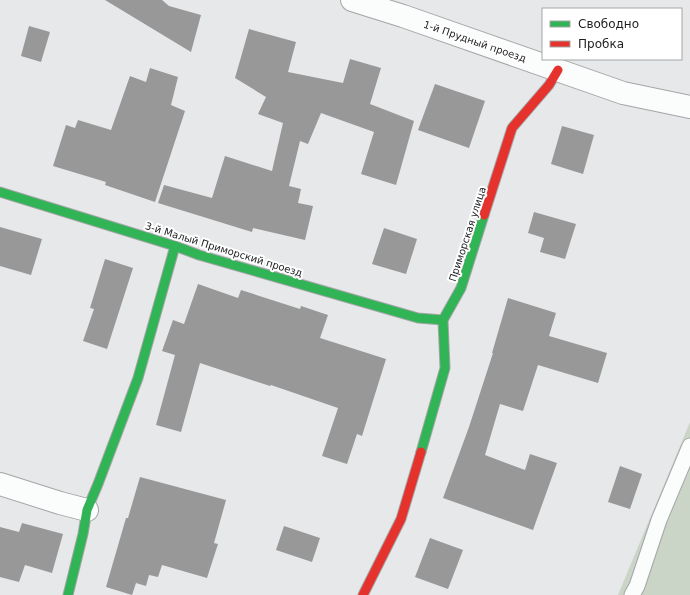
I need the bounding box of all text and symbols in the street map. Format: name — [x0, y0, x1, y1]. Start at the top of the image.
legend — [542, 8, 682, 60]
text: Свободно — [578, 17, 639, 31]
street label: 1-й Прудный проезд — [422, 19, 528, 64]
text: Пробка — [578, 37, 624, 51]
street label: Приморская улица — [447, 185, 488, 283]
street label: 3-й Малый Приморский проезд — [144, 220, 304, 279]

